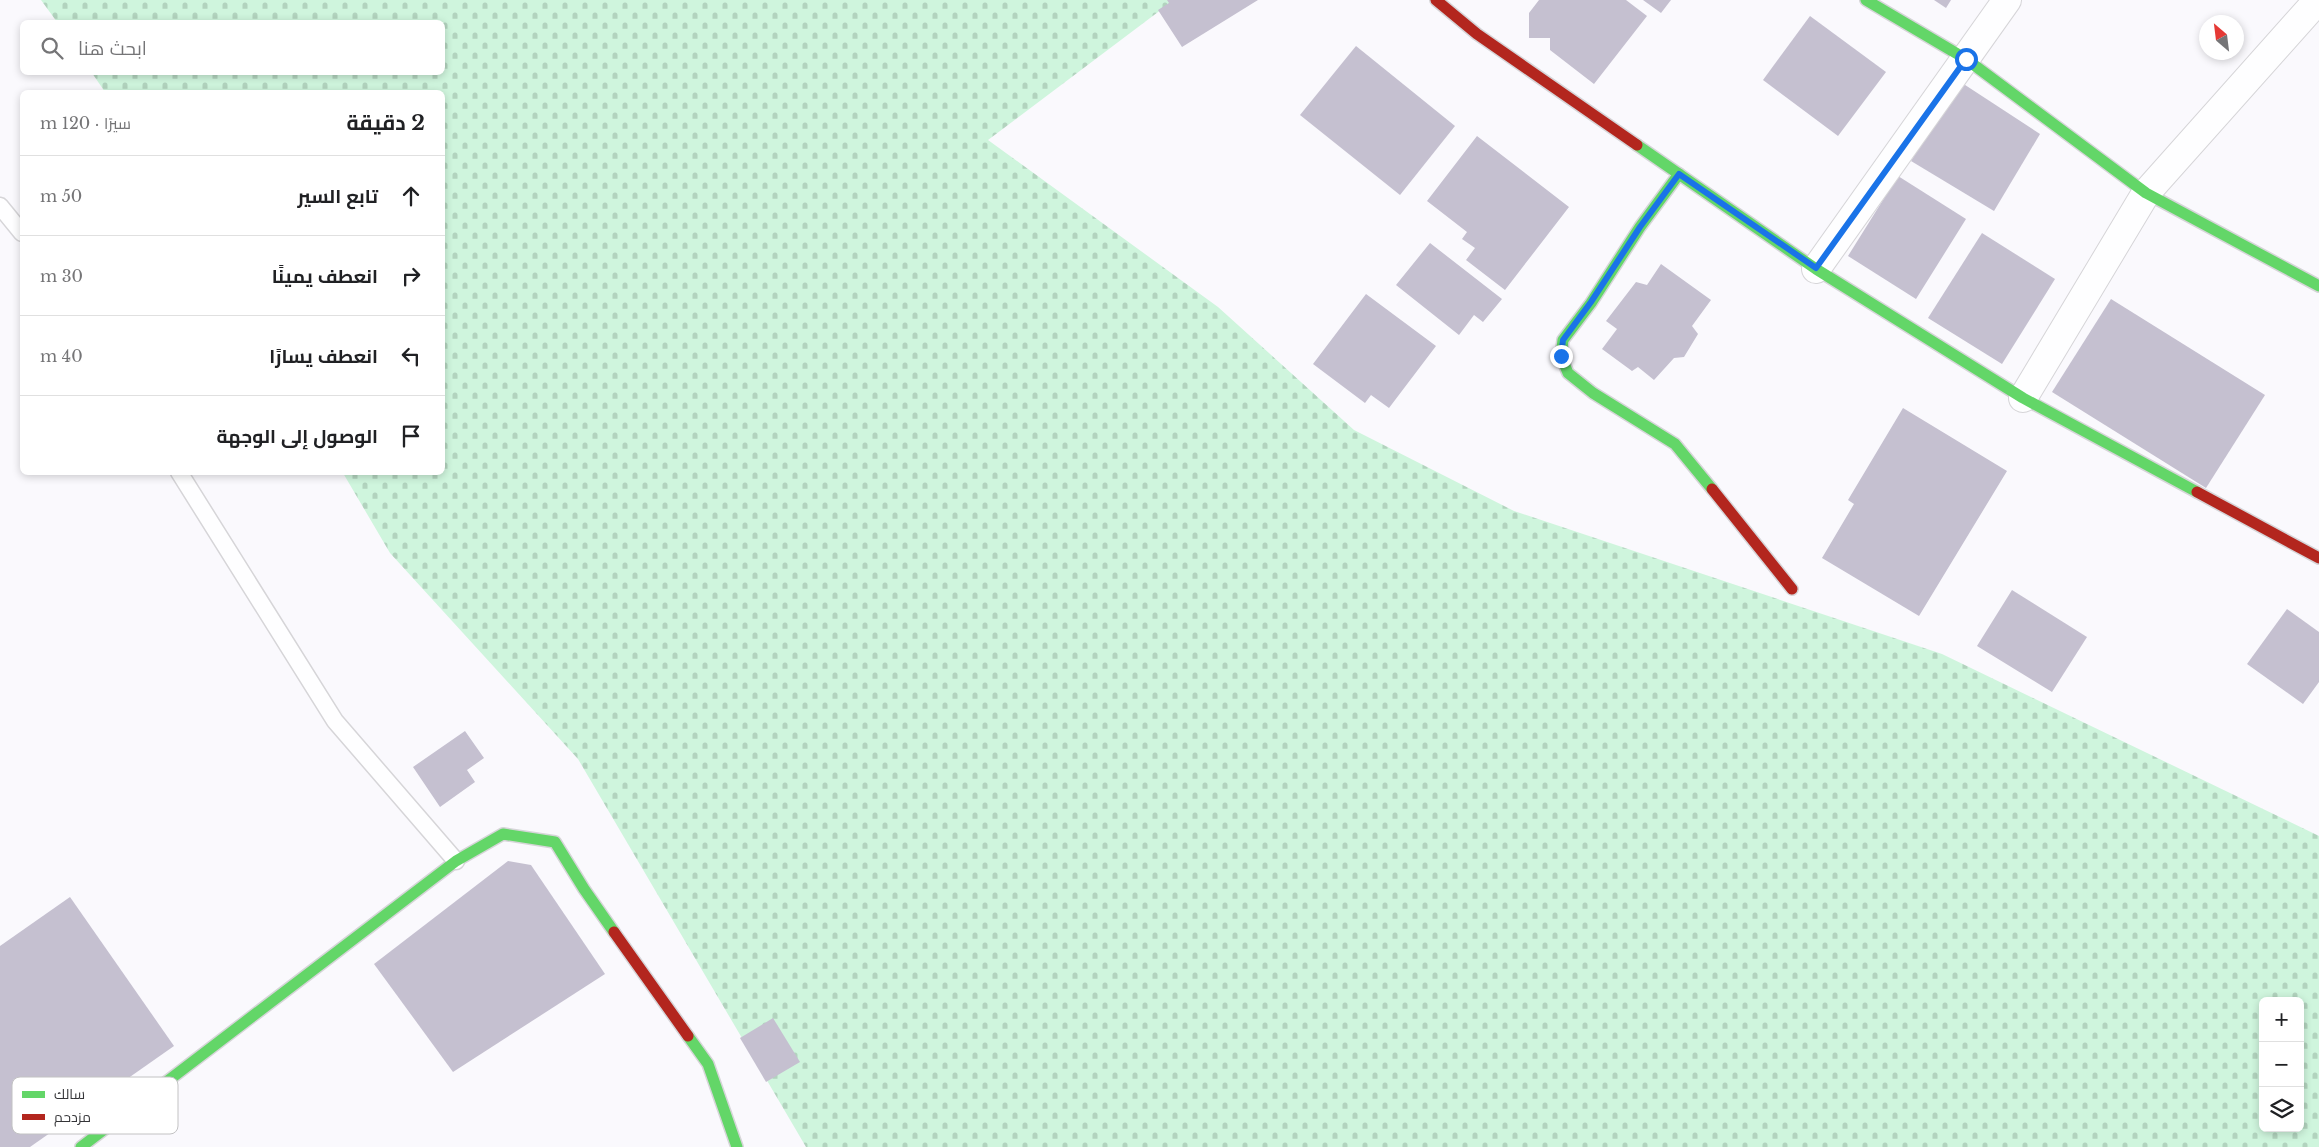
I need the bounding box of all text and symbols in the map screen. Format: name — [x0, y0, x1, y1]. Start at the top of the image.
north arrow — [2199, 15, 2244, 60]
search box — [20, 20, 445, 75]
icon: search — [38, 34, 66, 62]
text: ابحث هنا — [78, 37, 147, 60]
route start — [1955, 48, 1978, 71]
text: 2 دقيقة — [346, 110, 425, 136]
text: سيرًا · 120 m — [40, 113, 131, 133]
icon: ahead — [397, 182, 425, 210]
text: تابع السير — [297, 185, 378, 208]
text: 50 m — [40, 186, 82, 206]
icon: right — [397, 262, 425, 290]
text: انعطف يمينًا — [272, 265, 378, 288]
text: 30 m — [40, 266, 83, 286]
icon: left — [397, 342, 425, 370]
text: انعطف يسارًا — [269, 345, 378, 368]
route end — [1550, 345, 1573, 368]
text: 40 m — [40, 346, 83, 366]
icon: arrive — [397, 422, 425, 450]
text: الوصول إلى الوجهة — [217, 425, 378, 448]
map controls — [2259, 997, 2304, 1132]
button: + — [2259, 997, 2304, 1042]
button: − — [2259, 1042, 2304, 1087]
legend — [12, 1077, 178, 1134]
text: سالك — [54, 1085, 85, 1103]
button: layers — [2259, 1087, 2304, 1132]
text: مزدحم — [54, 1108, 91, 1127]

